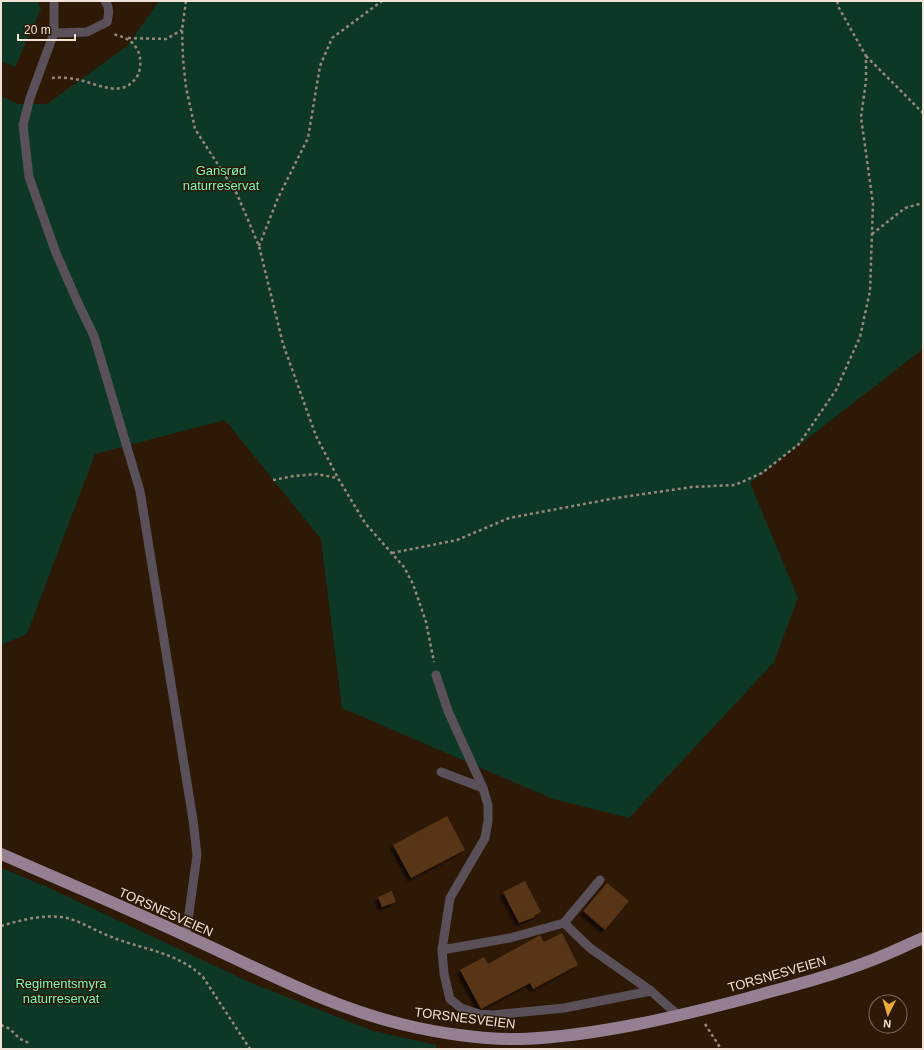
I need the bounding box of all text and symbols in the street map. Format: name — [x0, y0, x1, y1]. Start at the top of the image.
scale bar — [18, 16, 75, 42]
text: 20 m — [24, 23, 51, 37]
park label: Gansrød naturreservat — [183, 163, 260, 193]
street label: TORSNESVEIEN — [117, 884, 215, 940]
street label: TORSNESVEIEN — [726, 953, 828, 995]
park label: Regimentsmyra naturreservat — [15, 976, 107, 1006]
north arrow — [868, 994, 908, 1034]
street label: TORSNESVEIEN — [414, 1004, 516, 1032]
text: N — [883, 1018, 892, 1030]

